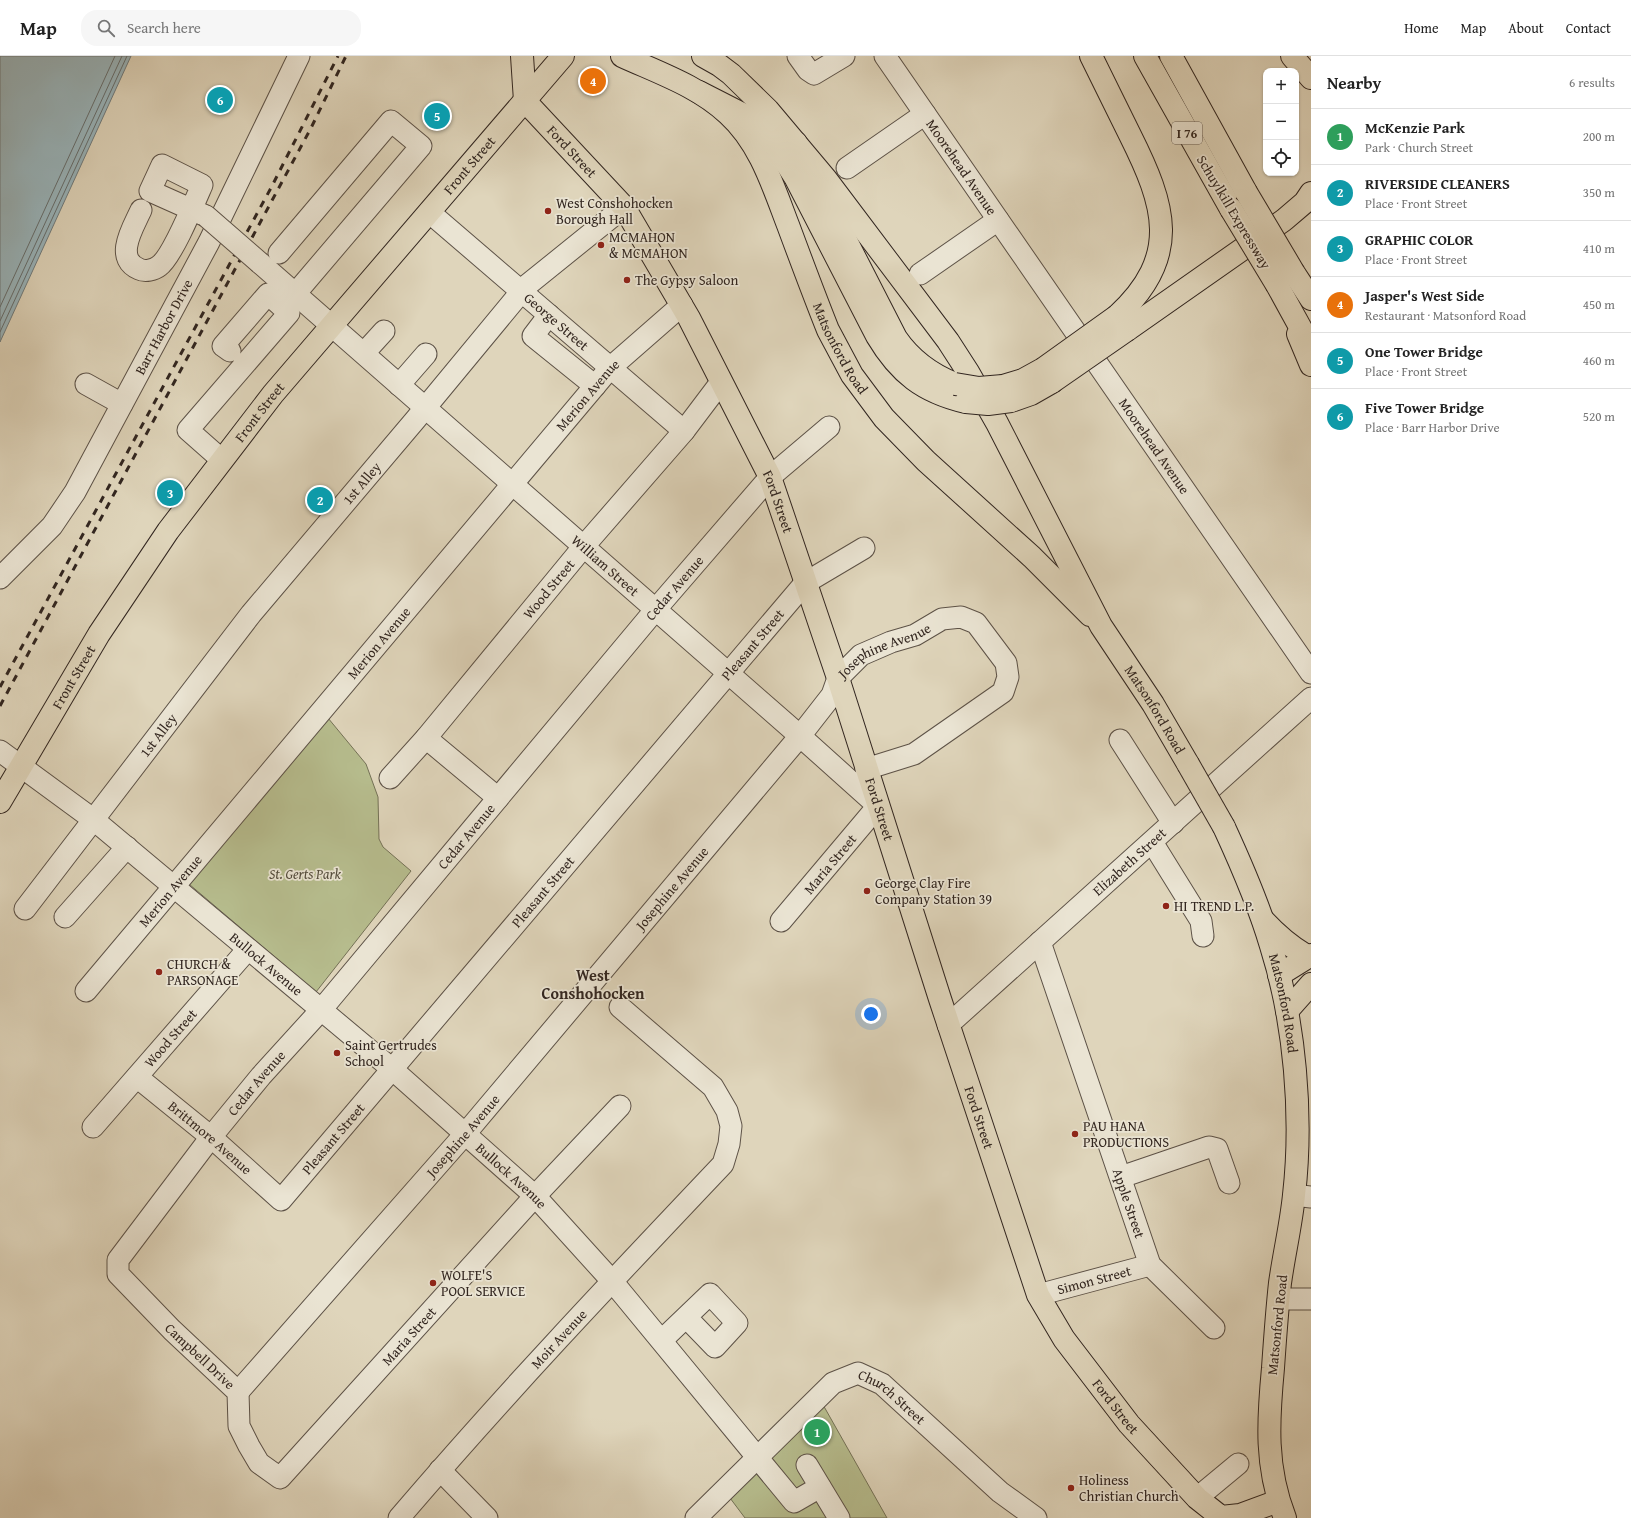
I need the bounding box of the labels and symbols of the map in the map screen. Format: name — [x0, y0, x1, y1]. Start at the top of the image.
pin: 4 — [580, 66, 606, 96]
pin: 6 — [207, 85, 233, 115]
pin: 5 — [424, 101, 450, 131]
street label: Moorehead Avenue — [921, 115, 1002, 219]
street label: Ford Street — [543, 121, 602, 182]
road number: I 76 — [1172, 122, 1202, 144]
street label: Front Street — [439, 132, 500, 199]
street label: Schuylkill Expressway — [1192, 151, 1276, 273]
place label: West Conshohocken Borough Hall — [556, 193, 673, 229]
marker: West Conshohocken Borough Hall — [543, 206, 553, 216]
place label: MCMAHON & MCMAHON — [609, 227, 688, 263]
marker: MCMAHON & MCMAHON — [596, 240, 606, 250]
place label: The Gypsy Saloon — [635, 270, 738, 290]
street label: Barr Harbor Drive — [130, 275, 198, 378]
marker: The Gypsy Saloon — [622, 275, 632, 285]
street label: George Street — [520, 288, 593, 355]
street label: Matsonford Road — [808, 300, 873, 398]
street label: Merion Avenue — [551, 354, 624, 435]
street label: Front Street — [230, 378, 289, 446]
street label: Moorehead Avenue — [1114, 394, 1195, 498]
street label: 1st Alley — [338, 458, 386, 509]
street label: Ford Street — [758, 467, 798, 536]
pin: 3 — [157, 478, 183, 508]
pin: 2 — [307, 485, 333, 515]
street label: William Street — [567, 530, 644, 601]
street label: Cedar Avenue — [641, 551, 708, 625]
street label: Wood Street — [518, 555, 579, 623]
street label: Merion Avenue — [343, 602, 415, 683]
street label: Pleasant Street — [716, 605, 789, 685]
street label: Josephine Avenue — [832, 618, 935, 684]
street label: Front Street — [47, 641, 100, 713]
street label: Matsonford Road — [1120, 661, 1190, 758]
street label: 1st Alley — [135, 709, 181, 761]
street label: Ford Street — [860, 775, 899, 843]
street label: Cedar Avenue — [433, 799, 500, 873]
street label: Elizabeth Street — [1088, 823, 1171, 900]
street label: Maria Street — [799, 830, 861, 898]
street label: Josephine Avenue — [630, 842, 713, 936]
street label: Merion Avenue — [134, 850, 207, 931]
street label: Pleasant Street — [507, 851, 579, 932]
park label: St. Gerts Park — [269, 864, 342, 884]
place label: George Clay Fire Company Station 39 — [875, 873, 992, 909]
marker: George Clay Fire Company Station 39 — [862, 886, 872, 896]
place label: HI TREND L.P. — [1174, 896, 1254, 916]
marker: HI TREND L.P. — [1161, 901, 1171, 911]
street label: Bullock Avenue — [225, 927, 307, 1001]
street label: Matsonford Road — [1264, 951, 1303, 1055]
place label: CHURCH & PARSONAGE — [167, 954, 238, 990]
district label: West Conshohocken — [541, 963, 645, 1005]
marker: CHURCH & PARSONAGE — [154, 967, 164, 977]
street label: Wood Street — [139, 1004, 202, 1072]
your location — [861, 1004, 881, 1024]
place label: Saint Gertrudes School — [345, 1035, 437, 1071]
street label: Cedar Avenue — [223, 1045, 290, 1120]
marker: Saint Gertrudes School — [332, 1048, 342, 1058]
street label: Ford Street — [960, 1083, 999, 1152]
street label: Josephine Avenue — [420, 1090, 505, 1183]
street label: Brittmore Avenue — [164, 1096, 257, 1179]
street label: Pleasant Street — [297, 1098, 369, 1179]
place label: PAU HANA PRODUCTIONS — [1083, 1116, 1169, 1152]
marker: PAU HANA PRODUCTIONS — [1070, 1129, 1080, 1139]
street label: Bullock Avenue — [471, 1138, 552, 1213]
street label: Apple Street — [1108, 1166, 1150, 1241]
street label: Simon Street — [1055, 1261, 1133, 1299]
place label: WOLFE'S POOL SERVICE — [441, 1265, 525, 1301]
street label: Matsonford Road — [1262, 1273, 1292, 1376]
marker: WOLFE'S POOL SERVICE — [428, 1278, 438, 1288]
street label: Maria Street — [377, 1302, 441, 1370]
street label: Moir Avenue — [526, 1304, 592, 1373]
street label: Campbell Drive — [160, 1318, 240, 1394]
street label: Church Street — [855, 1364, 930, 1429]
street label: Ford Street — [1088, 1375, 1144, 1439]
pin: 1 — [804, 1417, 830, 1447]
place label: Holiness Christian Church — [1079, 1470, 1179, 1506]
marker: Holiness Christian Church — [1066, 1483, 1076, 1493]

